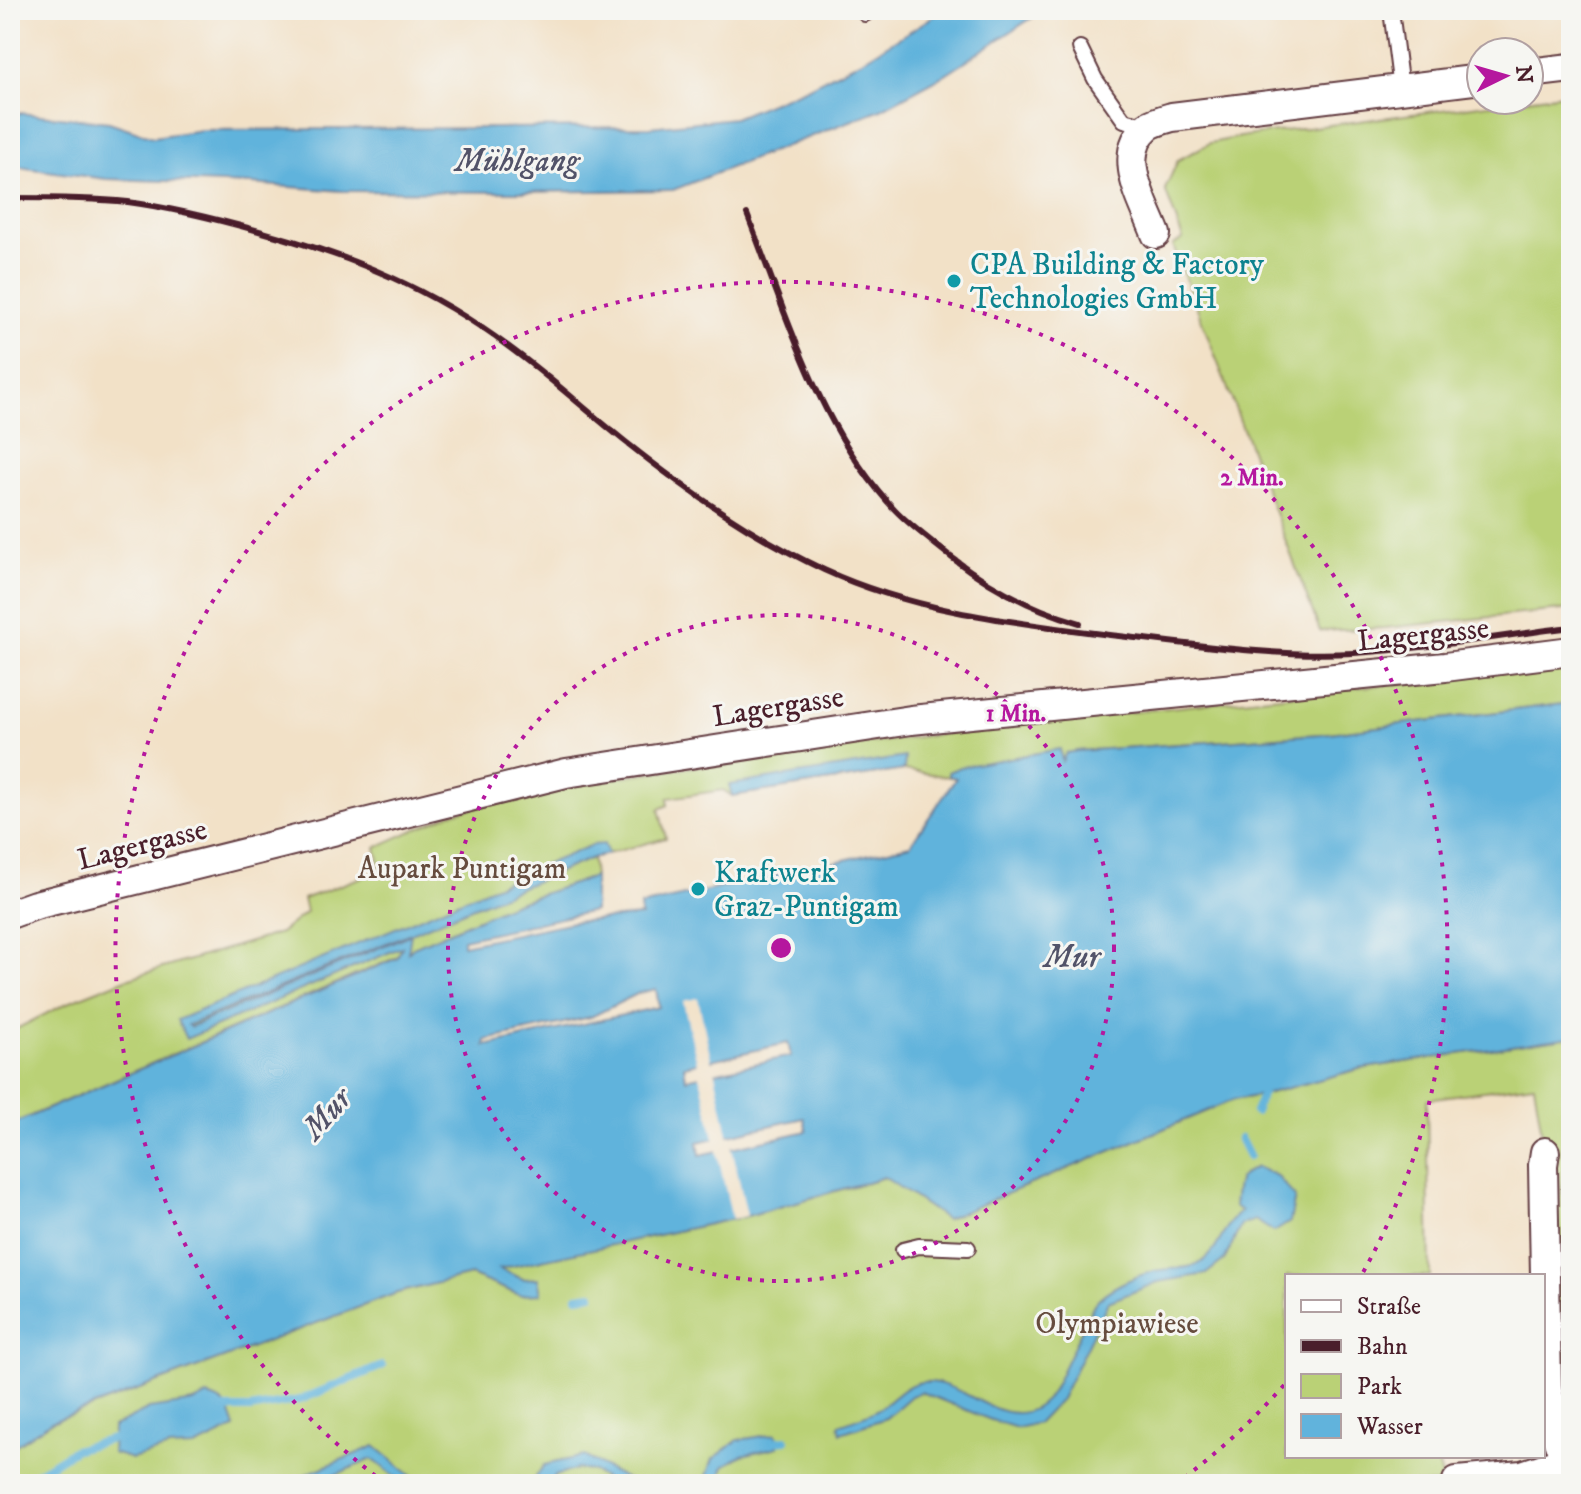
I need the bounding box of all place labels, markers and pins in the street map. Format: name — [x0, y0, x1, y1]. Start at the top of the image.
place label: CPA Building & Factory Technologies GmbH — [970, 247, 1265, 318]
marker: CPA Building & Factory Technologies GmbH — [945, 272, 963, 290]
place label: Kraftwerk Graz-Puntigam — [714, 855, 899, 926]
marker: Kraftwerk Graz-Puntigam — [689, 880, 707, 898]
centre of rings — [767, 934, 795, 962]

